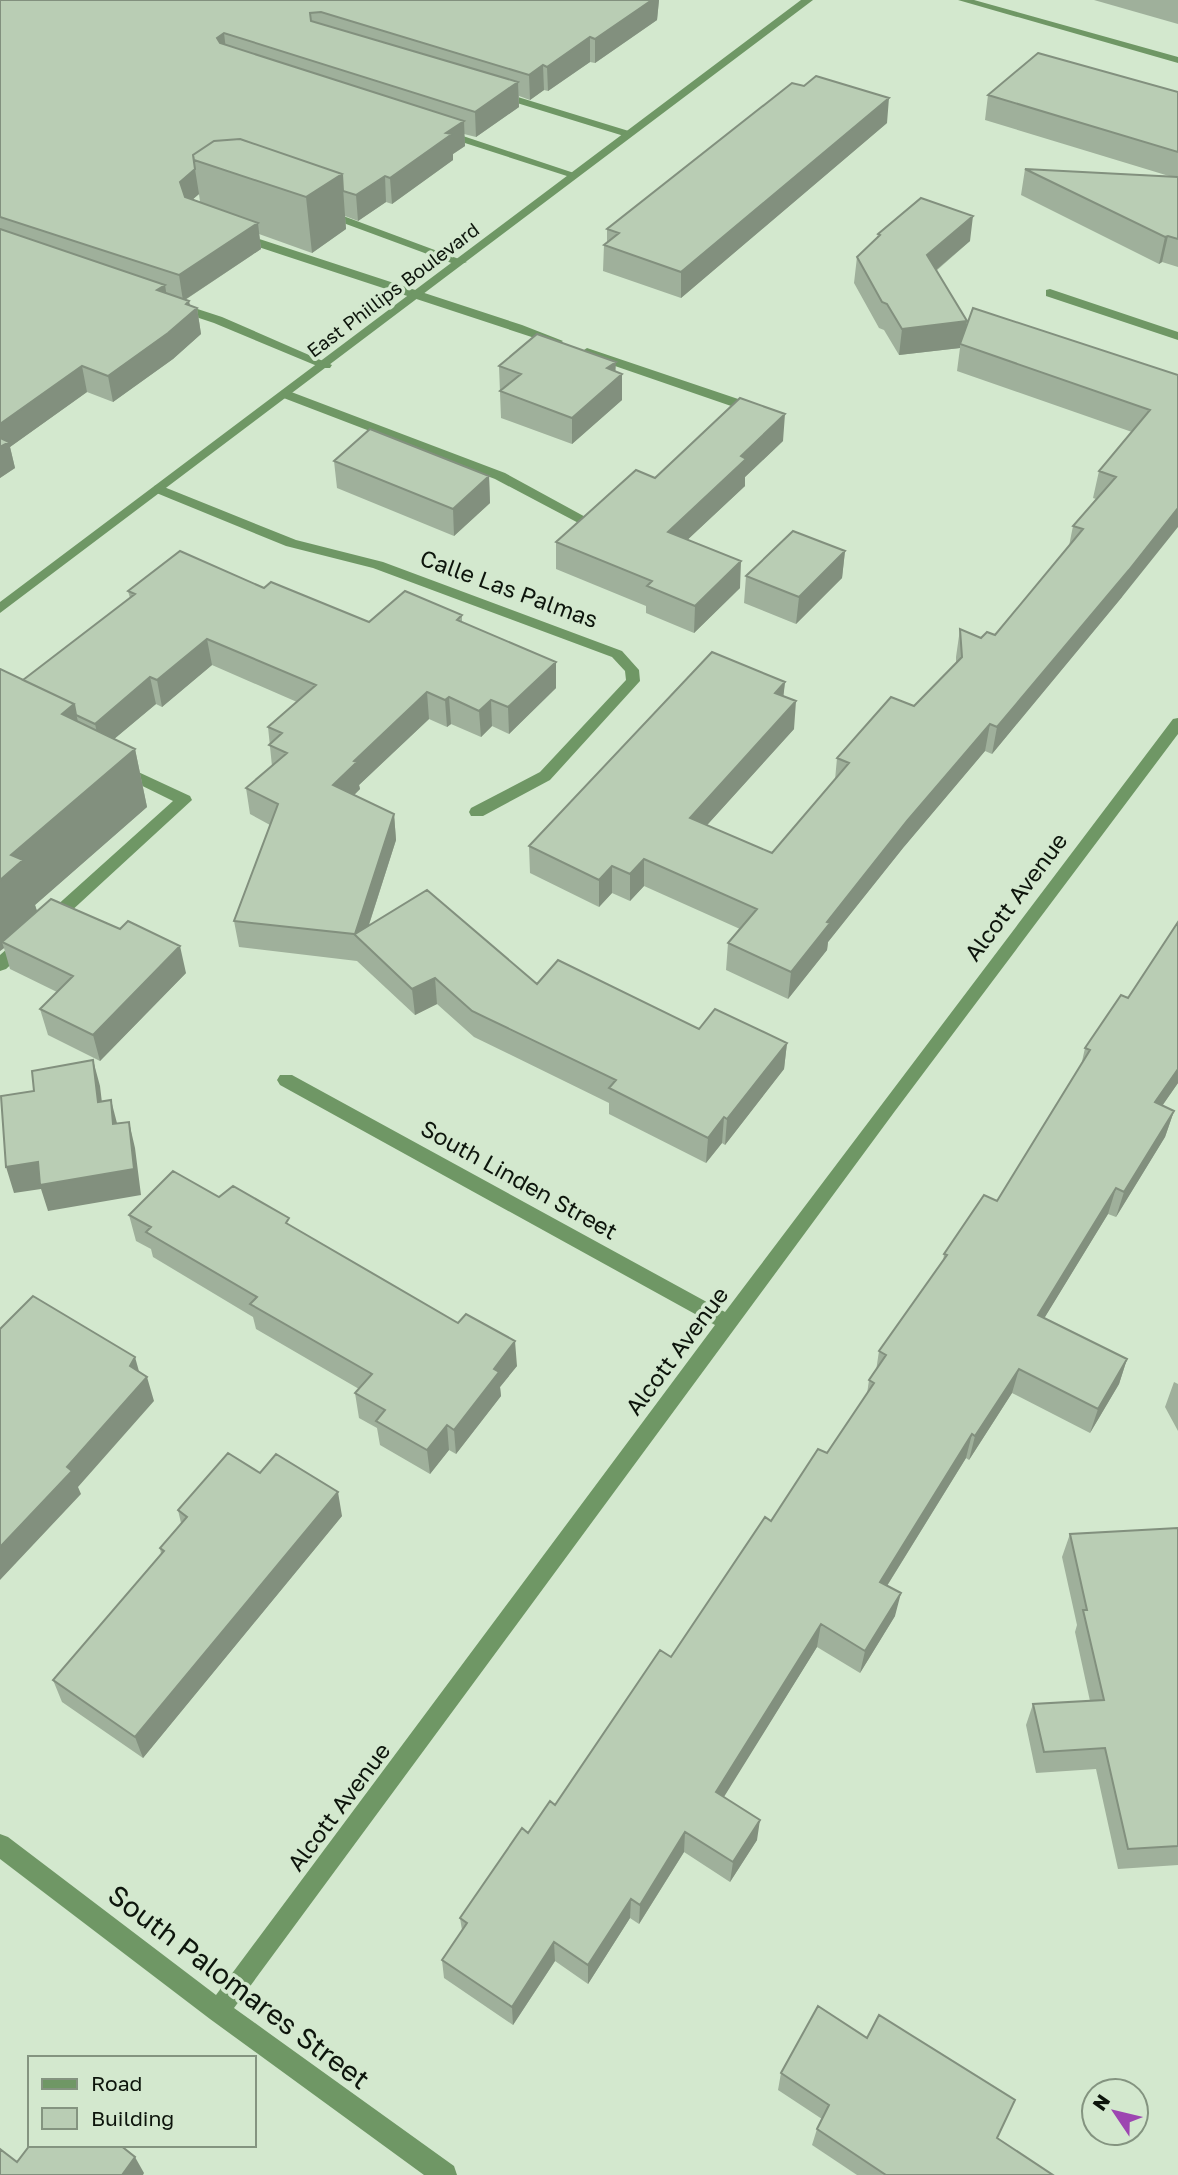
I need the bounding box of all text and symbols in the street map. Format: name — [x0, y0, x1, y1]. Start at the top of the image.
street label: East Phillips Boulevard — [302, 217, 483, 362]
street label: Calle Las Palmas — [417, 543, 602, 633]
street label: Alcott Avenue — [958, 827, 1073, 966]
street label: South Linden Street — [416, 1113, 623, 1245]
street label: Alcott Avenue — [619, 1281, 734, 1420]
street label: Alcott Avenue — [281, 1737, 396, 1876]
street label: South Palomares Street — [102, 1878, 376, 2096]
legend — [28, 2056, 256, 2147]
text: Road — [91, 2070, 142, 2096]
north arrow — [1080, 2077, 1150, 2147]
text: N — [1087, 2089, 1114, 2114]
text: Building — [91, 2105, 174, 2131]

